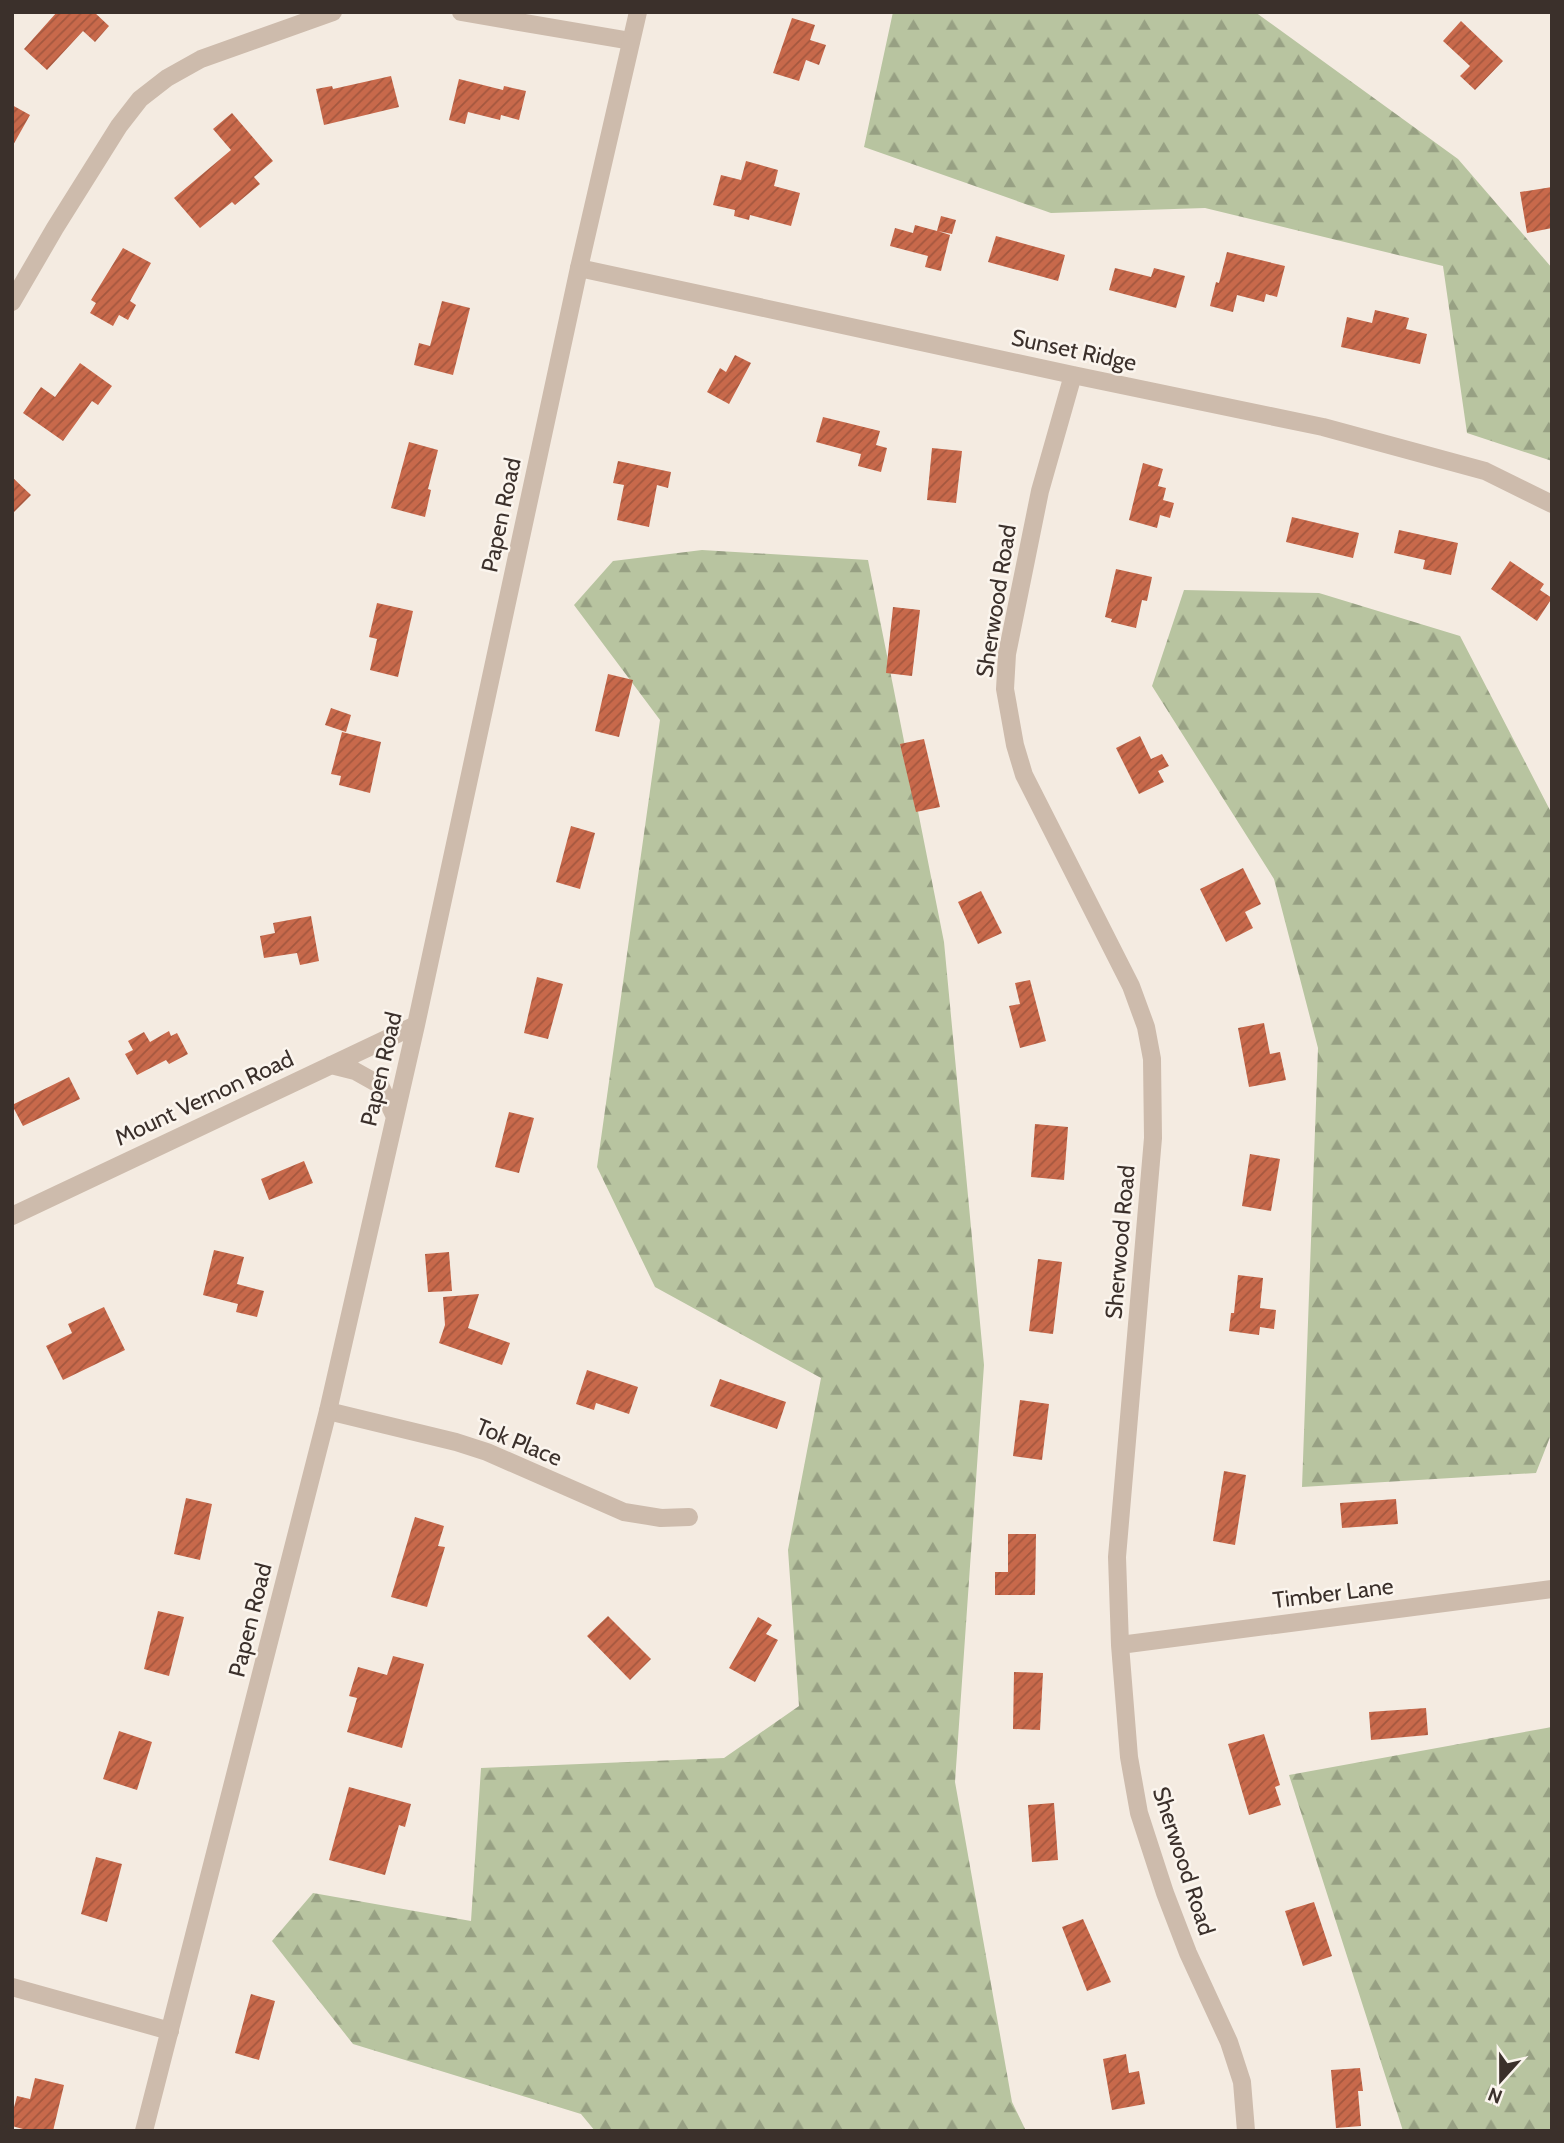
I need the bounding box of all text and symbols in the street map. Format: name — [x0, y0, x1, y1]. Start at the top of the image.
street label: Sunset Ridge — [1009, 323, 1139, 377]
street label: Papen Road — [475, 455, 527, 575]
street label: Sherwood Road — [970, 523, 1022, 679]
street label: Papen Road — [354, 1009, 408, 1129]
street label: Mount Vernon Road — [110, 1044, 298, 1152]
street label: Sherwood Road — [1099, 1164, 1141, 1320]
street label: Tok Place — [472, 1412, 566, 1472]
street label: Papen Road — [222, 1560, 278, 1680]
street label: Timber Lane — [1271, 1572, 1395, 1614]
street label: Sherwood Road — [1147, 1783, 1221, 1939]
north arrow — [1466, 2045, 1536, 2115]
text: N — [1485, 2082, 1505, 2109]

